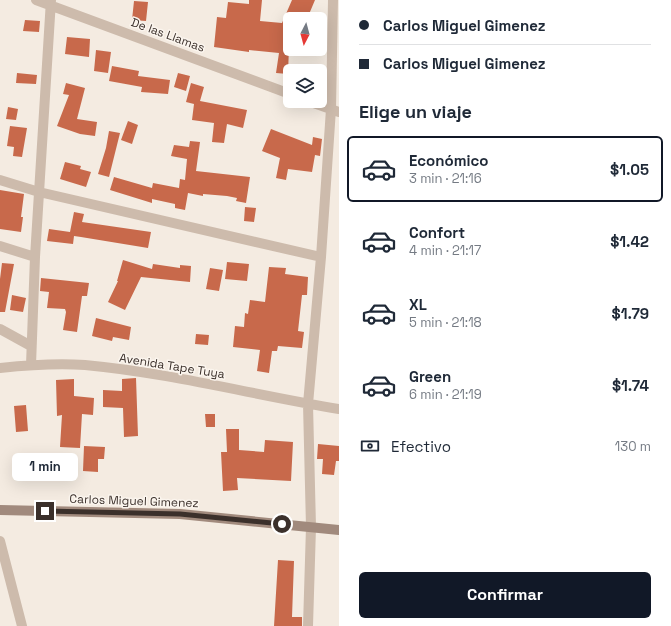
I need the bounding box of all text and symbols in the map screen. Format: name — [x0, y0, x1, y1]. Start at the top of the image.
north arrow — [283, 12, 327, 56]
map controls — [283, 12, 327, 108]
street label: De las Llamas — [129, 14, 207, 56]
text: Carlos Miguel Gimenez — [383, 16, 546, 35]
text: Carlos Miguel Gimenez — [383, 54, 546, 73]
button: layers — [283, 64, 327, 108]
text: Elige un viaje — [359, 100, 472, 123]
icon: car — [361, 151, 397, 187]
text: Económico — [409, 151, 488, 170]
text: $1.05 — [610, 160, 649, 179]
text: 3 min · 21:16 — [409, 170, 482, 187]
icon: car — [361, 223, 397, 259]
text: Confort — [409, 223, 465, 242]
text: $1.42 — [610, 232, 649, 251]
text: 4 min · 21:17 — [409, 242, 481, 259]
icon: car — [361, 295, 397, 331]
text: XL — [409, 295, 427, 314]
text: $1.79 — [612, 304, 649, 323]
text: 5 min · 21:18 — [409, 314, 482, 331]
street label: Avenida Tape Tuya — [118, 350, 226, 382]
icon: car — [361, 367, 397, 403]
text: Green — [409, 367, 451, 386]
text: $1.74 — [612, 376, 649, 395]
text: 6 min · 21:19 — [409, 386, 482, 403]
icon: cash — [359, 435, 381, 457]
text: Efectivo — [391, 437, 451, 456]
text: 130 m — [615, 438, 651, 455]
callout: 1 min — [12, 453, 78, 481]
text: 1 min — [29, 458, 61, 475]
street label: Carlos Miguel Gimenez — [69, 491, 199, 511]
route end — [36, 502, 54, 520]
route start — [273, 515, 291, 533]
button: Confirmar — [359, 572, 651, 618]

